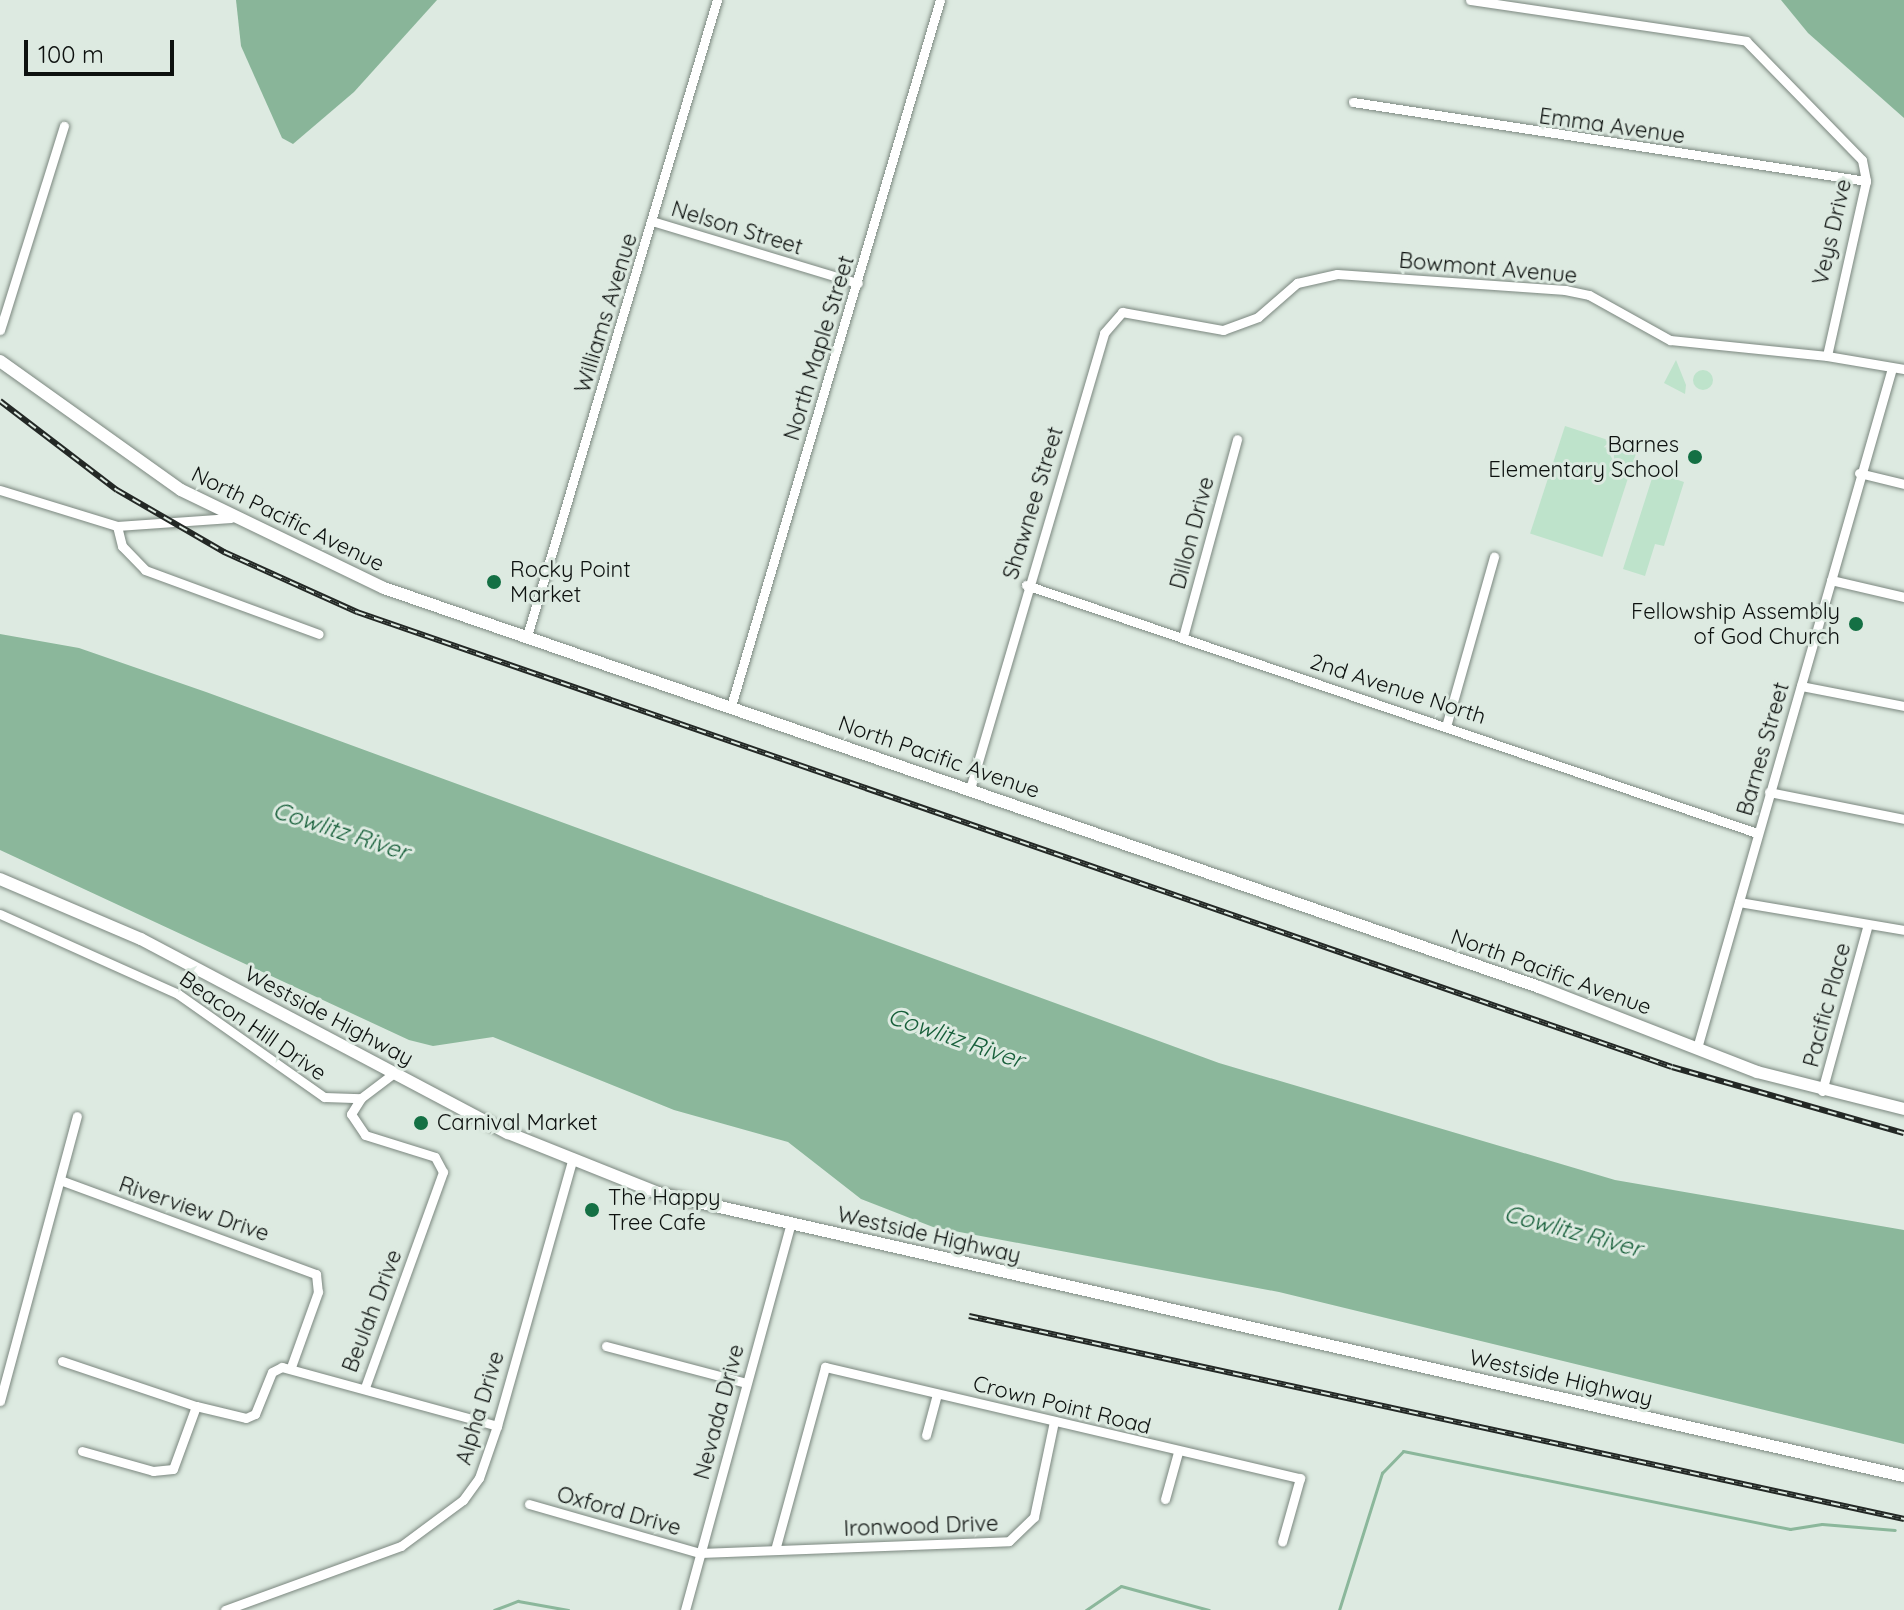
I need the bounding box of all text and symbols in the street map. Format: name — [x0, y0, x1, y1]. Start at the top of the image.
scale bar — [28, 24, 178, 74]
text: 100 m — [38, 39, 104, 69]
street label: Emma Avenue — [1537, 103, 1687, 149]
street label: Veys Drive — [1807, 176, 1857, 288]
street label: Nelson Street — [668, 196, 806, 260]
street label: Williams Avenue — [569, 230, 643, 396]
street label: Bowmont Avenue — [1398, 247, 1578, 289]
street label: North Maple Street — [778, 252, 860, 444]
street label: Shawnee Street — [997, 423, 1069, 583]
place label: Barnes Elementary School — [1488, 431, 1679, 482]
marker: Barnes Elementary School — [1686, 448, 1704, 466]
street label: North Pacific Avenue — [187, 461, 389, 577]
street label: Dillon Drive — [1164, 474, 1220, 592]
place label: Rocky Point Market — [510, 556, 631, 608]
marker: Rocky Point Market — [485, 573, 503, 591]
place label: Fellowship Assembly of God Church — [1631, 598, 1840, 650]
marker: Fellowship Assembly of God Church — [1847, 615, 1865, 633]
street label: 2nd Avenue North — [1307, 648, 1489, 730]
street label: Barnes Street — [1731, 679, 1795, 819]
street label: North Pacific Avenue — [835, 710, 1043, 804]
water label: Cowlitz River — [269, 795, 413, 867]
street label: North Pacific Avenue — [1447, 923, 1655, 1021]
street label: Pacific Place — [1798, 940, 1856, 1070]
street label: Westside Highway — [240, 960, 418, 1072]
street label: Beacon Hill Drive — [174, 966, 332, 1086]
water label: Cowlitz River — [884, 1001, 1028, 1075]
place label: Carnival Market — [437, 1110, 598, 1136]
marker: Carnival Market — [412, 1114, 430, 1132]
street label: Riverview Drive — [115, 1171, 273, 1247]
place label: The Happy Tree Cafe — [608, 1184, 721, 1236]
water label: Cowlitz River — [1501, 1199, 1645, 1263]
marker: The Happy Tree Cafe — [583, 1201, 601, 1219]
street label: Westside Highway — [835, 1201, 1023, 1269]
street label: Beulah Drive — [337, 1246, 407, 1376]
street label: Nevada Drive — [688, 1342, 750, 1482]
street label: Westside Highway — [1467, 1344, 1655, 1412]
street label: Alpha Drive — [450, 1348, 510, 1468]
street label: Crown Point Road — [970, 1370, 1154, 1440]
street label: Oxford Drive — [554, 1481, 684, 1541]
street label: Ironwood Drive — [843, 1510, 999, 1542]

